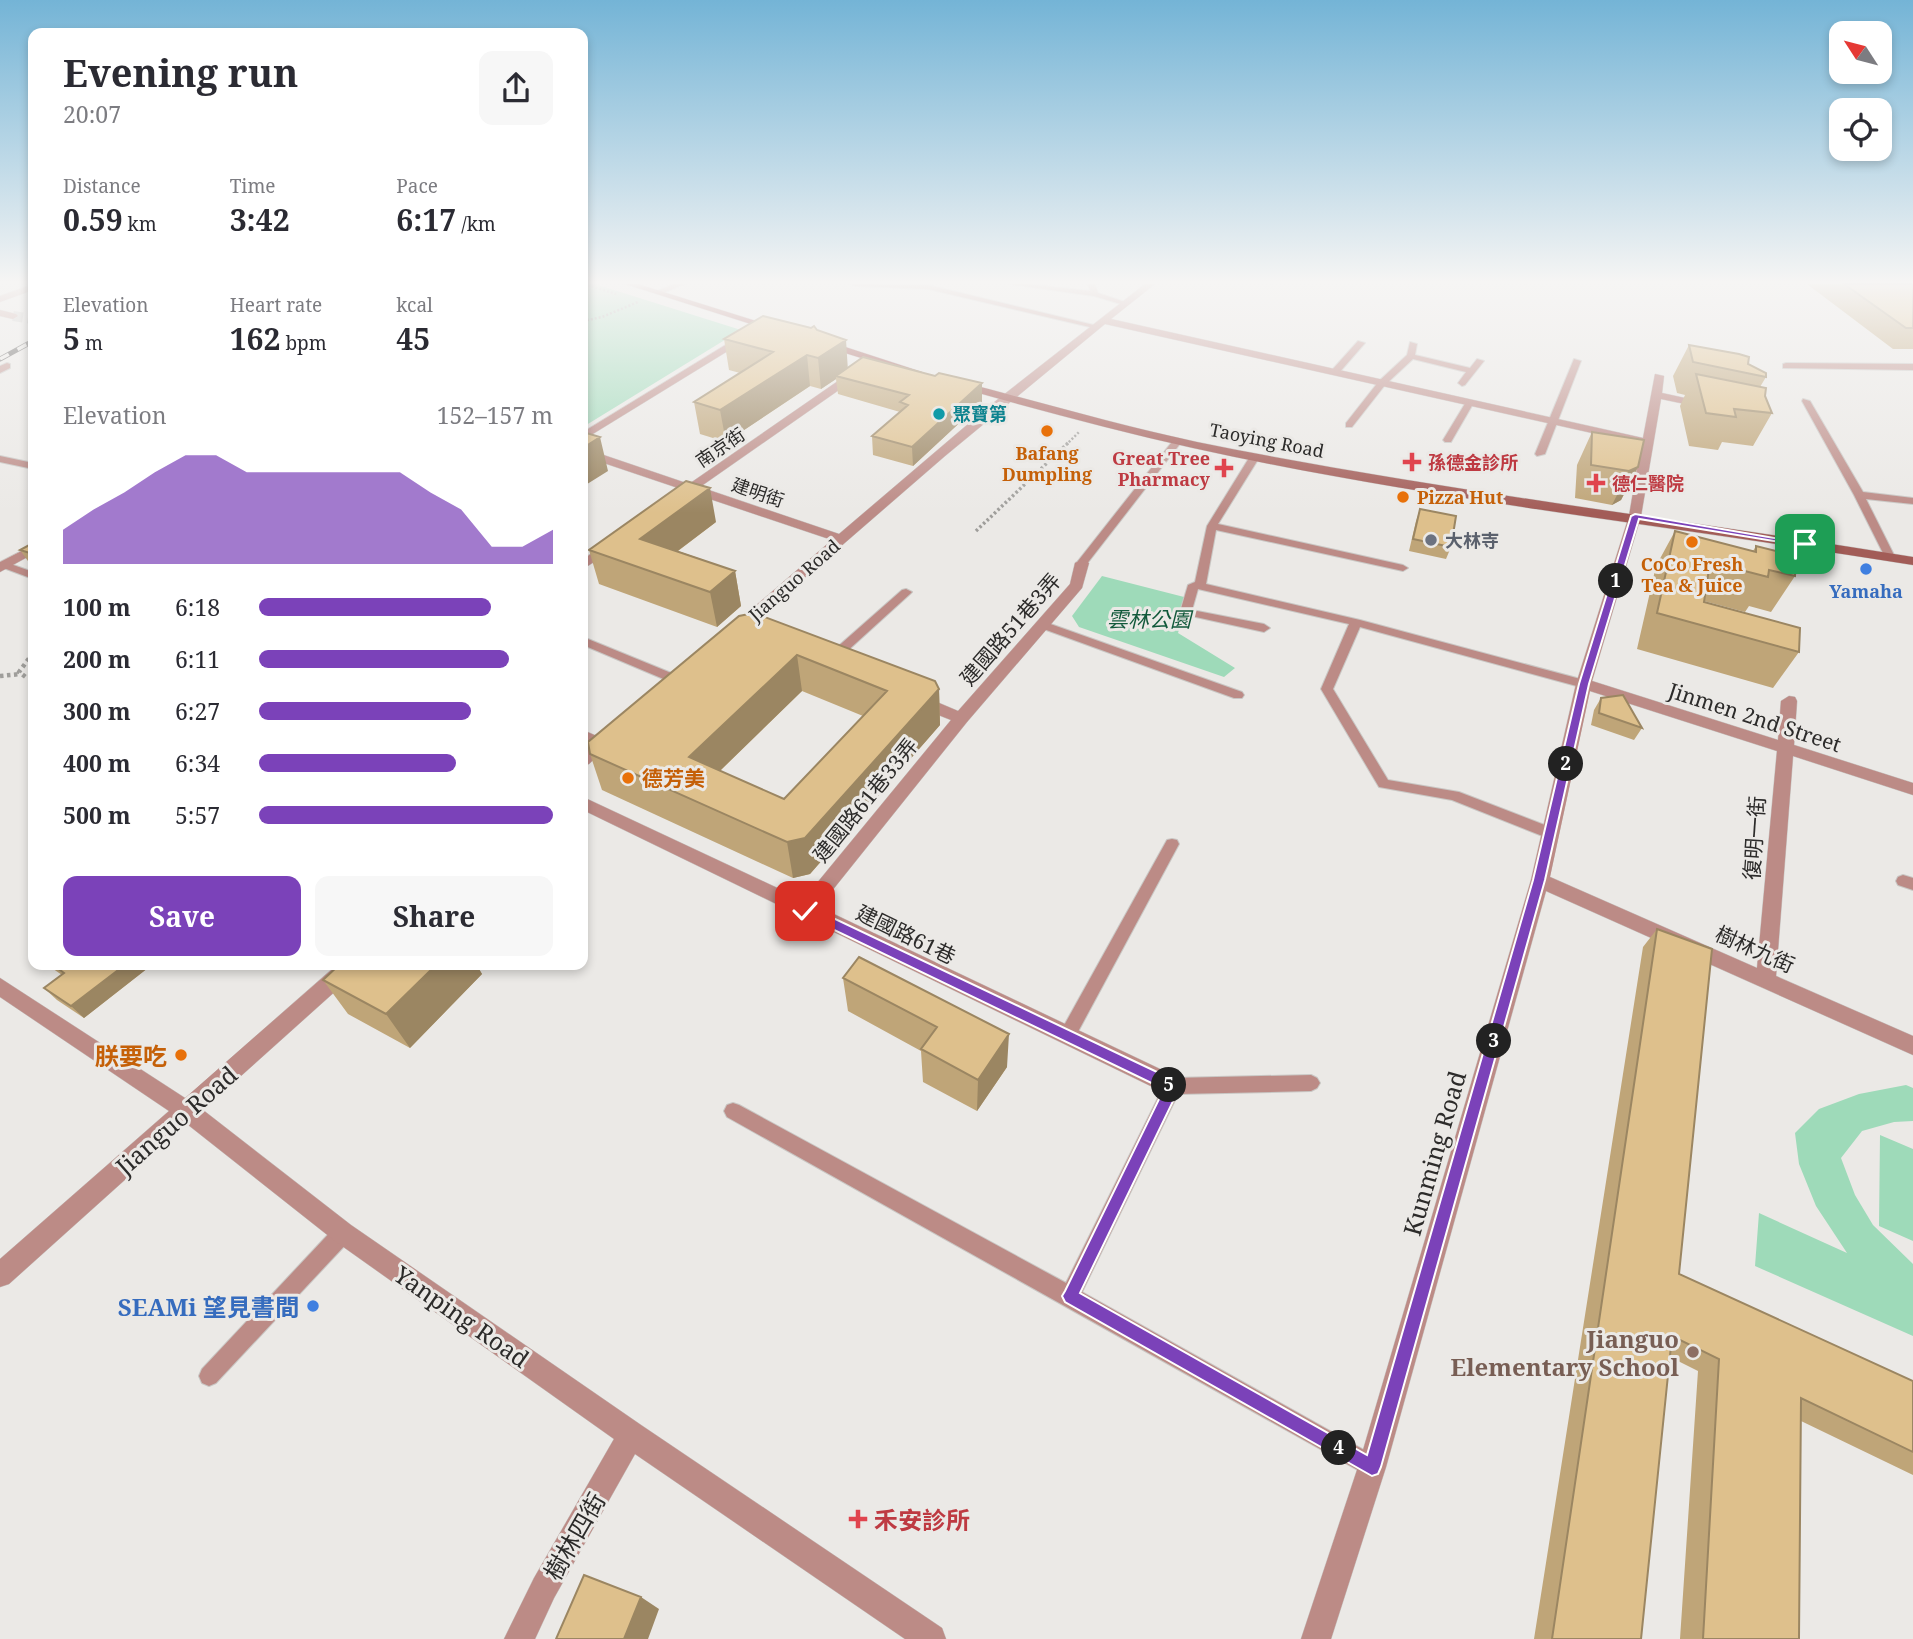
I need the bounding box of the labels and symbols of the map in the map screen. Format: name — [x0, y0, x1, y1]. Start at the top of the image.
north arrow — [1829, 21, 1892, 84]
place label: 聚寶第 — [953, 402, 1007, 426]
marker: 聚寶第 — [931, 406, 947, 422]
street label: Taoying Road — [1208, 417, 1326, 463]
street label: 南京街 — [691, 422, 749, 472]
marker: Bafang Dumpling — [1039, 423, 1055, 439]
place label: Bafang Dumpling — [1002, 441, 1093, 486]
place label: Great Tree Pharmacy — [1112, 446, 1211, 491]
place label: 孫德金診所 — [1428, 450, 1518, 474]
marker: 孫德金診所 — [1402, 452, 1422, 472]
marker: Great Tree Pharmacy — [1216, 460, 1232, 476]
place label: 德仁醫院 — [1612, 471, 1684, 495]
street label: 建明街 — [729, 472, 787, 512]
marker: 德仁醫院 — [1586, 473, 1606, 493]
place label: Pizza Hut — [1417, 485, 1503, 509]
marker: Pizza Hut — [1395, 489, 1411, 505]
pin — [1775, 514, 1835, 574]
place label: 大林寺 — [1445, 528, 1499, 552]
marker: 大林寺 — [1423, 532, 1439, 548]
street label: Jianguo Road — [743, 534, 845, 627]
marker: CoCo Fresh Tea & Juice — [1684, 534, 1700, 550]
place label: CoCo Fresh Tea & Juice — [1641, 552, 1743, 597]
marker: Yamaha — [1858, 561, 1874, 577]
pin: 1 — [1598, 564, 1634, 598]
street label: 建國路51巷3弄 — [953, 567, 1067, 691]
place label: Yamaha — [1829, 579, 1903, 603]
park label: 雲林公園 — [1107, 605, 1194, 633]
street label: Jinmen 2nd Street — [1664, 676, 1845, 758]
street label: 建國路61巷33弄 — [806, 732, 924, 868]
pin: 2 — [1548, 746, 1584, 782]
place label: 德芳美 — [642, 764, 705, 792]
marker: 德芳美 — [620, 770, 636, 786]
street label: 復明一街 — [1737, 795, 1771, 881]
pin — [775, 881, 835, 941]
street label: 建國路61巷 — [852, 898, 960, 970]
street label: 樹林九街 — [1711, 919, 1799, 979]
pin: 3 — [1476, 1024, 1512, 1058]
place label: 朕要吃 — [95, 1039, 167, 1072]
marker: 朕要吃 — [173, 1047, 189, 1063]
street label: Jianguo Road — [107, 1058, 244, 1183]
street label: Kunming Road — [1395, 1067, 1473, 1239]
pin: 5 — [1152, 1068, 1186, 1102]
street label: Yanping Road — [387, 1257, 536, 1375]
place label: SEAMi 望見書間 — [118, 1290, 299, 1323]
marker: SEAMi 望見書間 — [305, 1298, 321, 1314]
place label: Jianguo Elementary School — [1450, 1322, 1680, 1383]
marker: Jianguo Elementary School — [1685, 1344, 1701, 1360]
pin: 4 — [1322, 1430, 1356, 1466]
street label: 樹林四街 — [536, 1486, 612, 1586]
place label: 禾安診所 — [874, 1503, 970, 1536]
marker: 禾安診所 — [848, 1509, 868, 1529]

